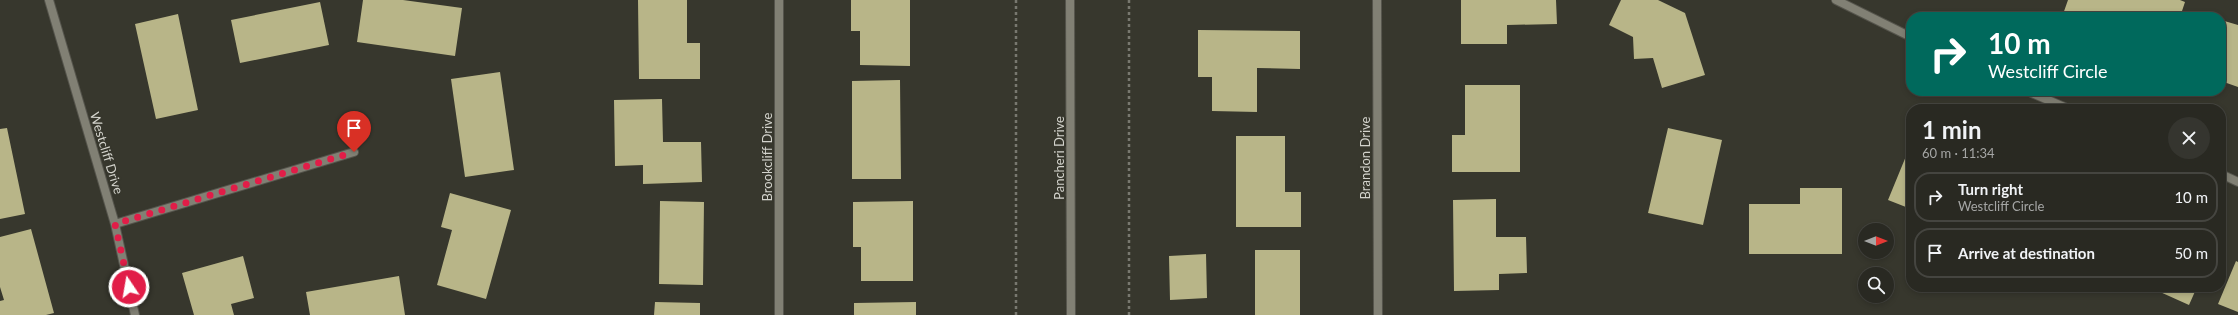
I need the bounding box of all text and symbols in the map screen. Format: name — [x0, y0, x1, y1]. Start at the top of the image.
text: 10 m — [1988, 26, 2051, 60]
icon: right — [1922, 28, 1974, 80]
text: Westcliff Circle — [1988, 60, 2108, 82]
street label: Westcliff Drive — [87, 110, 127, 196]
pin — [337, 111, 371, 152]
street label: Brookcliff Drive — [759, 112, 775, 201]
text: 1 min — [1922, 115, 1982, 144]
street label: Pancheri Drive — [1051, 116, 1067, 200]
street label: Brandon Drive — [1357, 116, 1373, 199]
icon: arrive — [343, 117, 365, 139]
button: close — [2168, 117, 2210, 159]
text: 60 m · 11:34 — [1922, 145, 1995, 161]
text: Turn right — [1958, 180, 2023, 198]
icon: right — [1924, 186, 1946, 208]
text: 10 m — [2174, 188, 2208, 206]
text: Westcliff Circle — [1958, 198, 2044, 214]
north arrow — [1858, 223, 1894, 259]
map controls — [1858, 223, 1894, 303]
icon: arrive — [1924, 242, 1946, 264]
text: Arrive at destination — [1958, 244, 2095, 262]
text: 50 m — [2174, 244, 2208, 262]
position arrow — [108, 266, 150, 308]
button: search — [1858, 267, 1894, 303]

